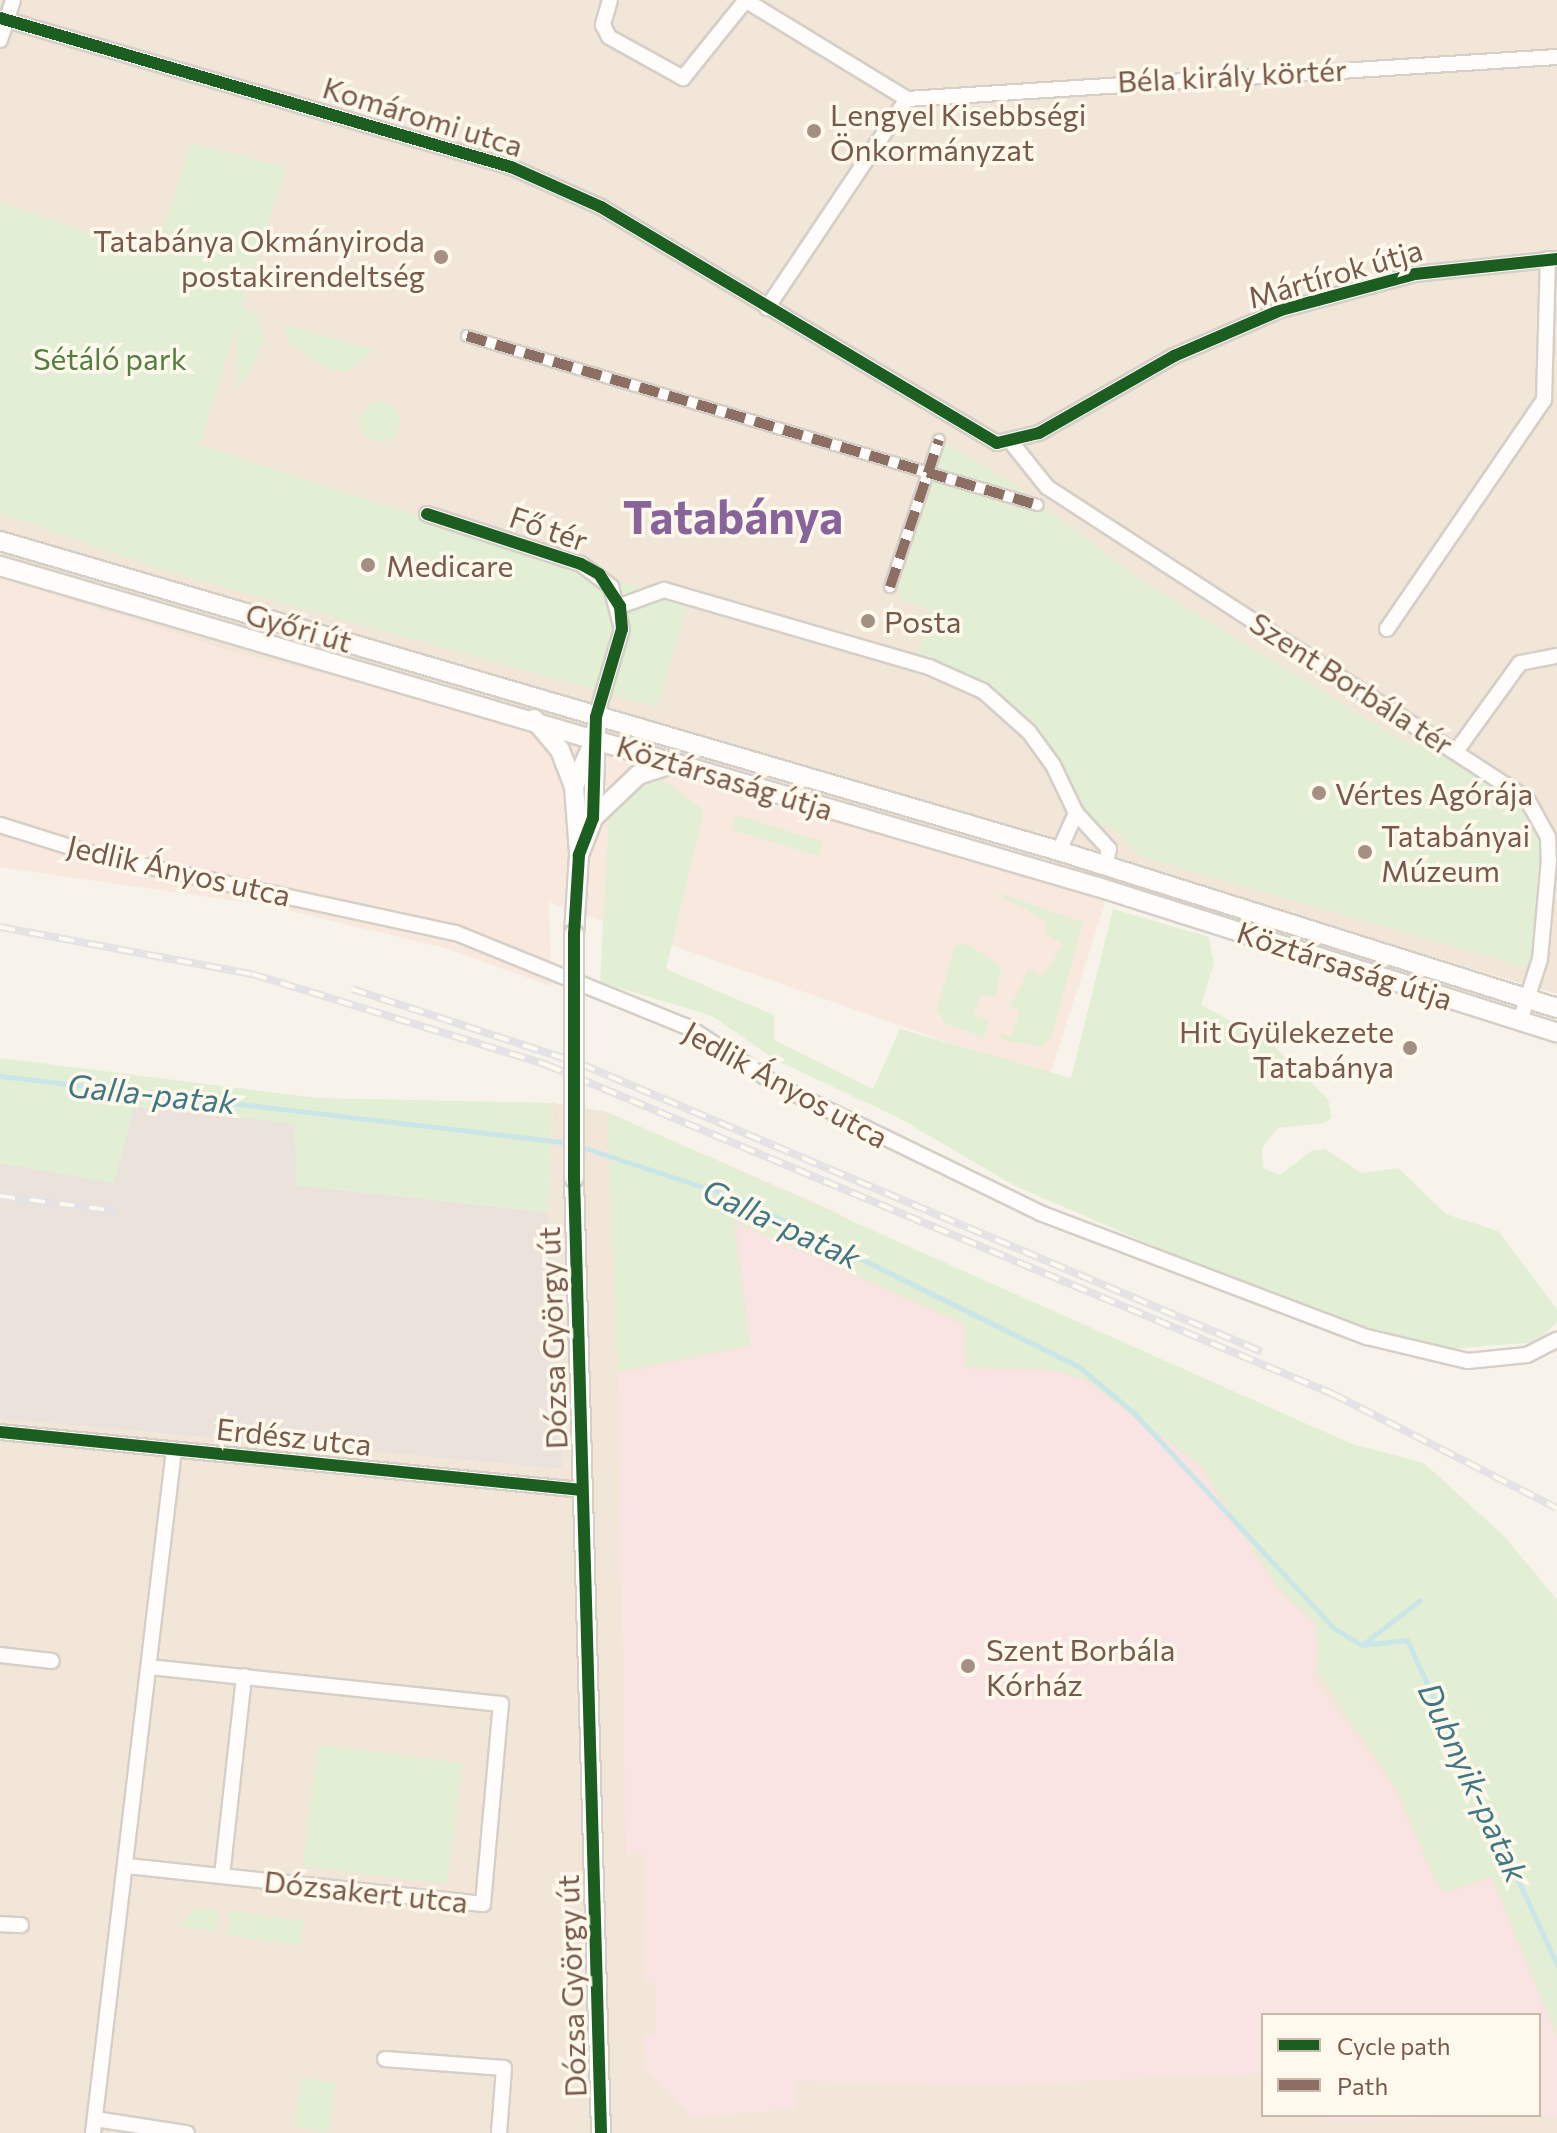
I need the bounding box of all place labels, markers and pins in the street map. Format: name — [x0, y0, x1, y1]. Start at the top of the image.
place label: Lengyel Kisebbségi Önkormányzat — [830, 96, 1087, 166]
marker: Lengyel Kisebbségi Önkormányzat — [805, 122, 823, 140]
place label: Tatabánya Okmányiroda postakirendeltség — [93, 222, 425, 292]
marker: Tatabánya Okmányiroda postakirendeltség — [432, 248, 450, 266]
place label: Medicare — [386, 547, 513, 583]
marker: Medicare — [357, 554, 379, 576]
place label: Posta — [884, 603, 961, 639]
marker: Posta — [859, 612, 877, 630]
place label: Vértes Agórája — [1335, 775, 1533, 811]
marker: Vértes Agórája — [1310, 784, 1328, 802]
place label: Tatabányai Múzeum — [1381, 817, 1530, 888]
marker: Tatabányai Múzeum — [1356, 843, 1374, 861]
place label: Hit Gyülekezete Tatabánya — [1179, 1013, 1394, 1084]
marker: Hit Gyülekezete Tatabánya — [1401, 1039, 1419, 1057]
place label: Szent Borbála Kórház — [986, 1631, 1175, 1702]
marker: Szent Borbála Kórház — [957, 1655, 979, 1677]

